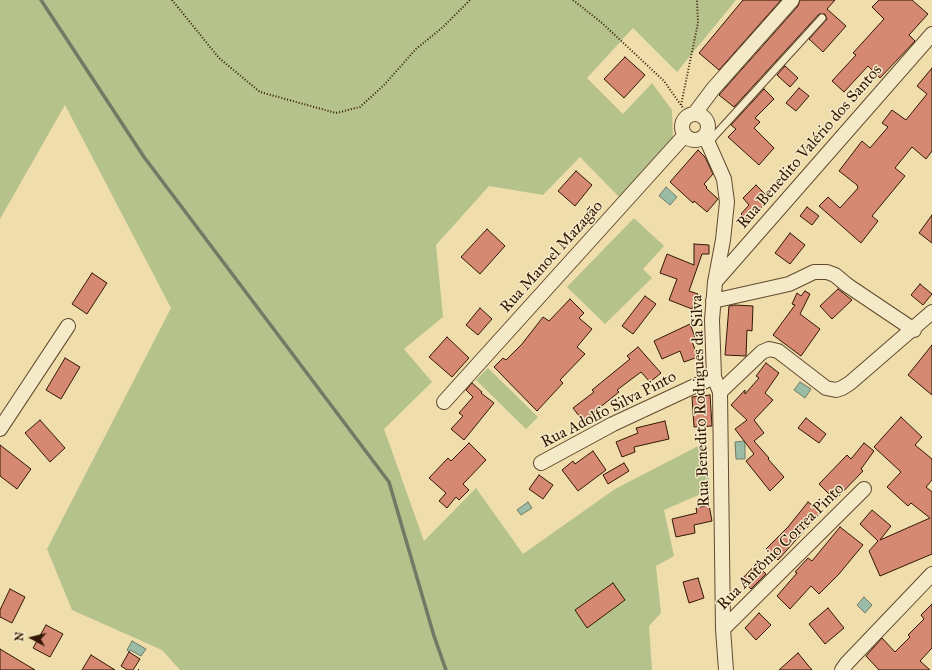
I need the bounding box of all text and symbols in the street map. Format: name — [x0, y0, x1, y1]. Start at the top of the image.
street label: Rua Benedito Valério dos Santos — [733, 61, 887, 233]
street label: Rua Manoel Mazagão — [497, 197, 607, 317]
street label: Rua Benedito Rodrigues da Silva — [688, 295, 714, 507]
street label: Rua Adolfo Silva Pinto — [538, 368, 680, 452]
street label: Rua Antônio Correa Pinto — [714, 480, 848, 614]
north arrow — [12, 618, 52, 658]
text: N — [13, 631, 27, 642]

